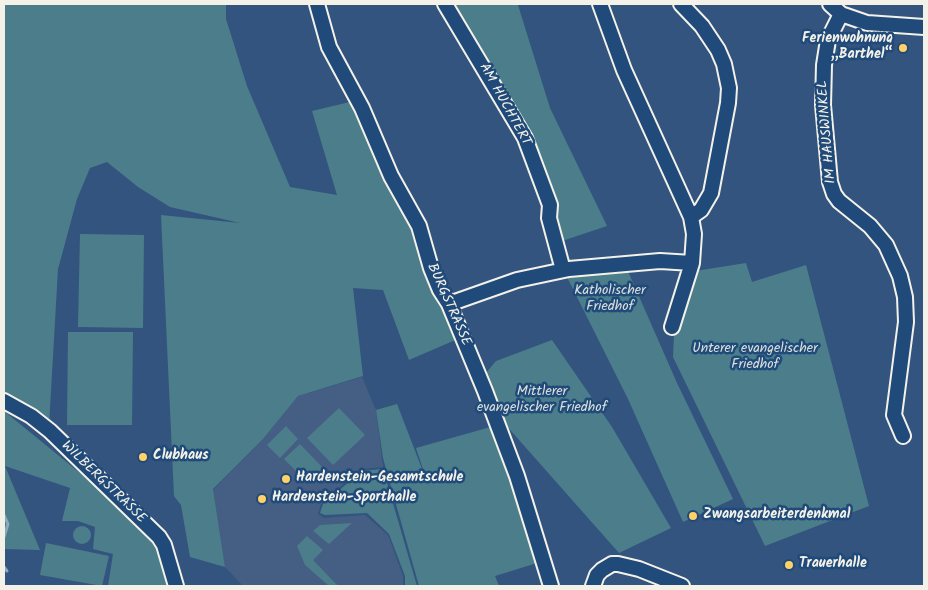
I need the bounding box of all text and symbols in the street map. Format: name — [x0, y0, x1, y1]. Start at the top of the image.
place label: Ferienwohnung „Barthel“ — [802, 32, 893, 64]
marker: Ferienwohnung „Barthel“ — [897, 42, 909, 54]
street label: AM HUCHTERT — [474, 61, 534, 149]
street label: IM HAUSWINKEL — [815, 80, 841, 184]
street label: BURGSTRASSE — [422, 261, 474, 349]
park label: Katholischer Friedhof — [574, 284, 646, 316]
park label: Unterer evangelischer Friedhof — [692, 342, 818, 374]
park label: Mittlerer evangelischer Friedhof — [477, 385, 607, 418]
street label: WILBERGSTRASSE — [57, 438, 149, 528]
place label: Clubhaus — [153, 449, 208, 465]
marker: Clubhaus — [137, 451, 149, 463]
place label: Hardenstein-Gesamtschule — [296, 471, 463, 487]
marker: Hardenstein-Gesamtschule — [280, 473, 292, 485]
place label: Hardenstein-Sporthalle — [272, 491, 416, 507]
marker: Hardenstein-Sporthalle — [256, 493, 268, 505]
place label: Zwangsarbeiterdenkmal — [703, 508, 850, 524]
marker: Zwangsarbeiterdenkmal — [687, 510, 699, 522]
place label: Trauerhalle — [799, 557, 867, 573]
marker: Trauerhalle — [783, 559, 795, 571]

